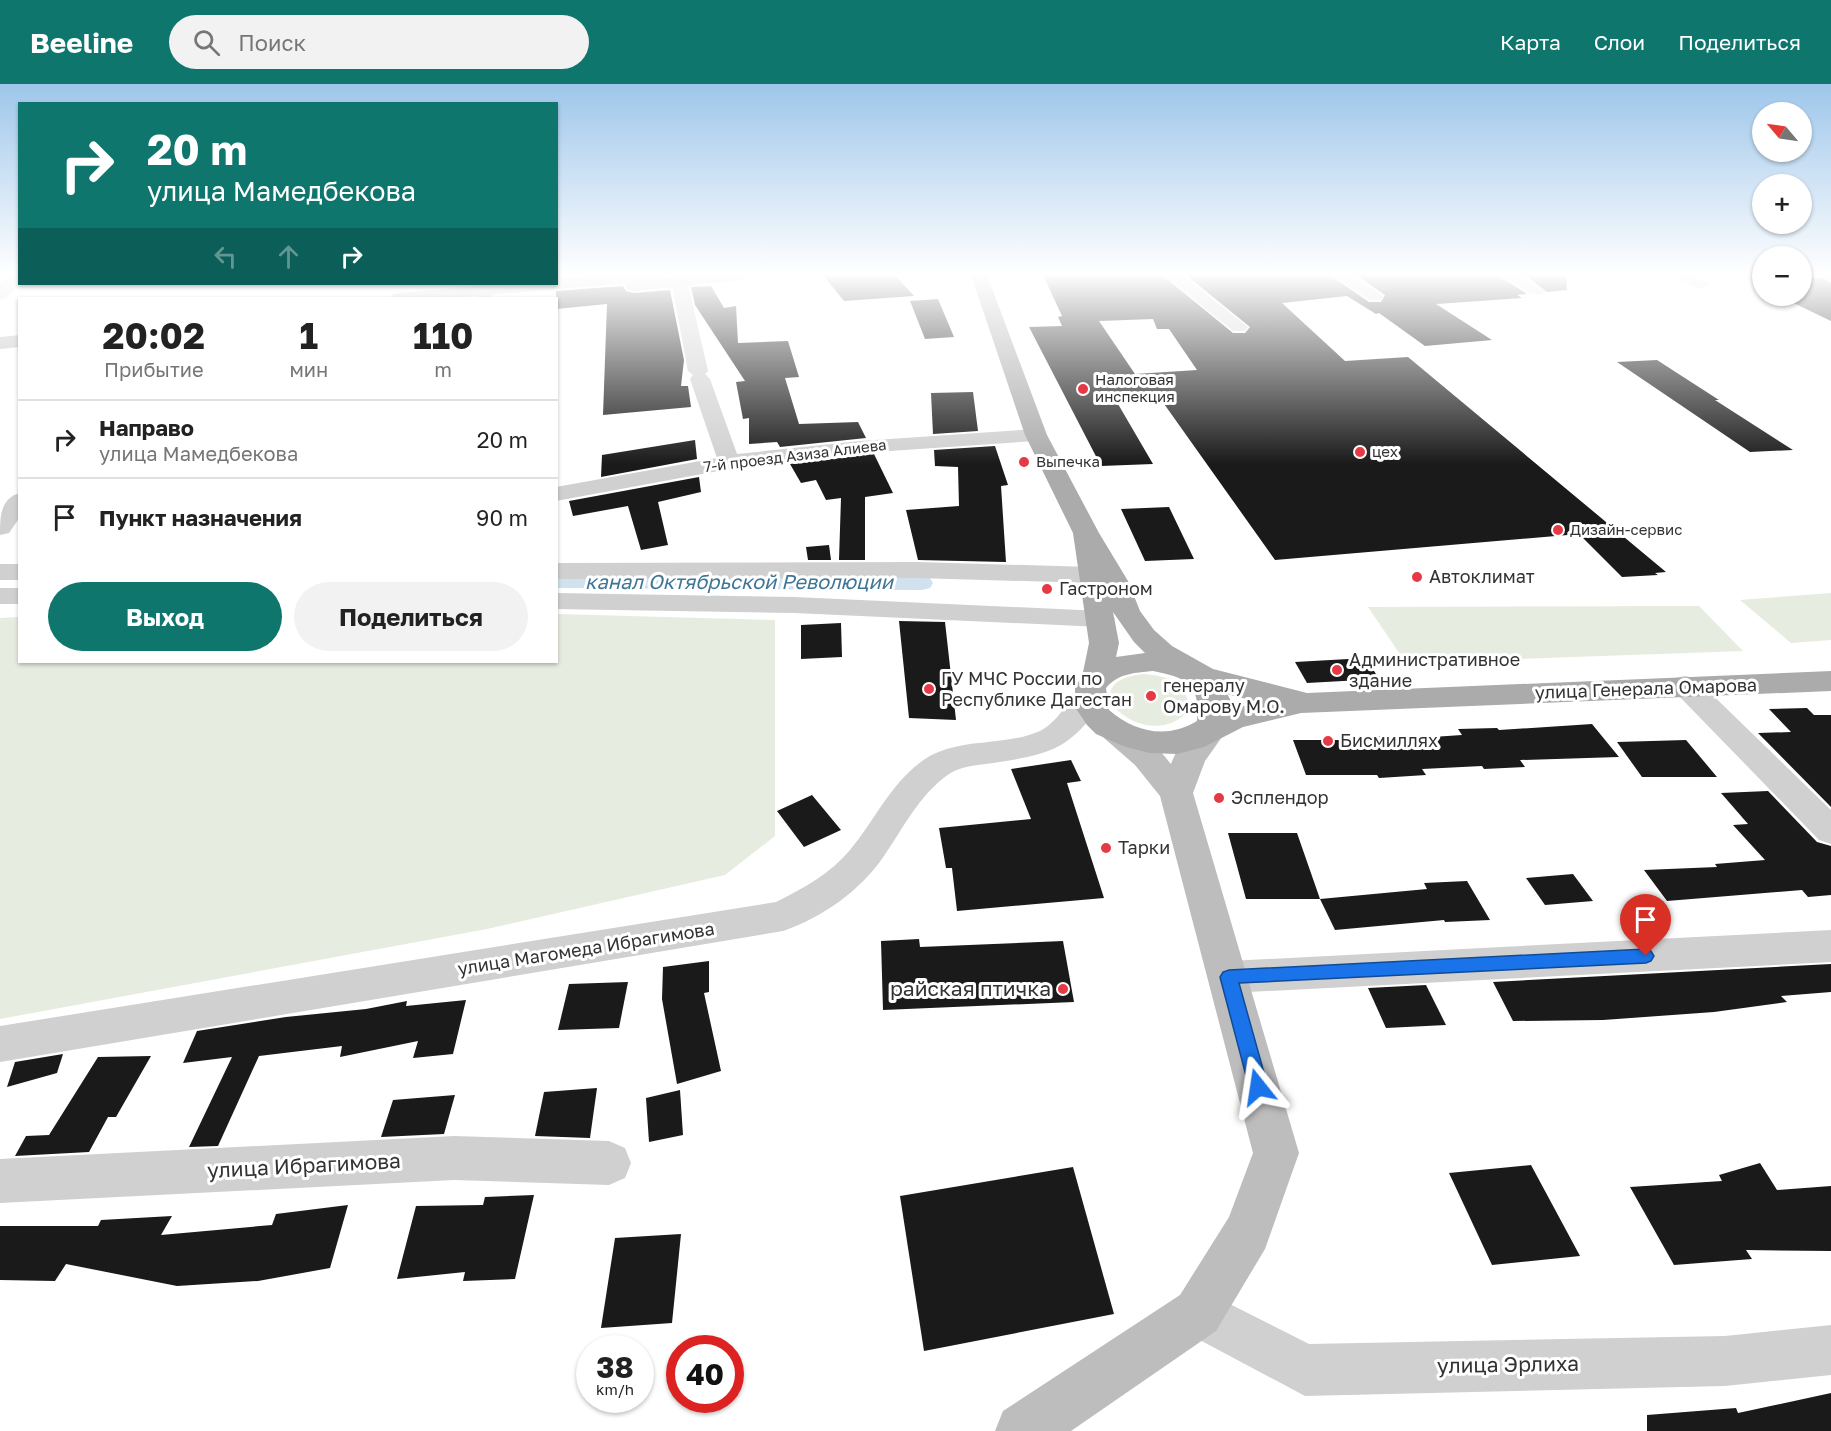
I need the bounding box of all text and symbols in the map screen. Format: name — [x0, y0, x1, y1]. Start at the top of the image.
search box — [169, 15, 589, 69]
text: Beeline — [30, 26, 133, 59]
icon: search — [190, 26, 223, 59]
text: Поиск — [238, 29, 306, 56]
text: Карта — [1500, 29, 1561, 55]
text: Слои — [1594, 29, 1645, 55]
text: Поделиться — [1678, 29, 1801, 55]
north arrow — [1752, 102, 1812, 162]
map controls — [1752, 102, 1812, 306]
text: 20 m — [147, 124, 247, 174]
icon: right — [48, 126, 126, 204]
button: + — [1752, 174, 1812, 234]
text: улица Мамедбекова — [147, 175, 416, 207]
icon: left — [209, 240, 242, 273]
icon: ahead — [272, 240, 305, 273]
icon: right — [335, 240, 368, 273]
button: − — [1752, 246, 1812, 306]
text: 20:02 — [103, 314, 205, 357]
text: 1 — [300, 314, 318, 357]
text: 110 — [413, 314, 473, 357]
text: Прибытие — [104, 357, 204, 381]
text: мин — [289, 357, 328, 381]
text: m — [434, 357, 452, 381]
place label: Налоговая инспекция — [1095, 370, 1175, 405]
marker: Налоговая инспекция — [1076, 382, 1090, 396]
text: Направо — [99, 414, 194, 441]
icon: right — [48, 423, 81, 456]
text: 20 m — [477, 426, 528, 453]
street label: 7-й проезд Азиза Алиева — [702, 435, 887, 475]
text: улица Мамедбекова — [99, 441, 298, 465]
place label: цех — [1372, 442, 1398, 460]
marker: цех — [1353, 445, 1367, 459]
place label: Выпечка — [1036, 452, 1100, 470]
marker: Выпечка — [1017, 455, 1031, 469]
icon: arrive — [48, 501, 81, 534]
text: Пункт назначения — [99, 504, 302, 531]
text: 90 m — [476, 504, 528, 531]
place label: Дизайн-сервис — [1570, 520, 1682, 538]
marker: Дизайн-сервис — [1551, 523, 1565, 537]
place label: Автоклимат — [1429, 565, 1535, 587]
water label: канал Октябрьской Революции — [585, 569, 895, 593]
marker: Автоклимат — [1410, 570, 1424, 584]
place label: Гастроном — [1059, 577, 1153, 599]
button: Выход — [48, 582, 282, 651]
button: Поделиться — [294, 582, 528, 651]
marker: Гастроном — [1040, 582, 1054, 596]
place label: Административное здание — [1349, 648, 1520, 691]
marker: Административное здание — [1330, 663, 1344, 677]
place label: ГУ МЧС России по Республике Дагестан — [941, 667, 1132, 710]
street label: улица Генерала Омарова — [1534, 673, 1757, 703]
place label: генералу Омарову М.О. — [1163, 674, 1285, 717]
marker: ГУ МЧС России по Республике Дагестан — [922, 682, 936, 696]
marker: генералу Омарову М.О. — [1144, 689, 1158, 703]
place label: Бисмиллях — [1340, 729, 1438, 751]
marker: Бисмиллях — [1321, 734, 1335, 748]
place label: Эсплендор — [1231, 786, 1329, 808]
marker: Эсплендор — [1212, 791, 1226, 805]
place label: Тарки — [1118, 836, 1170, 858]
marker: Тарки — [1099, 841, 1113, 855]
pin — [1620, 894, 1671, 956]
icon: arrive — [1629, 903, 1662, 936]
street label: улица Магомеда Ибрагимова — [456, 917, 716, 979]
place label: райская птичка — [890, 975, 1051, 1001]
marker: райская птичка — [1056, 982, 1070, 996]
position arrow — [1226, 1055, 1290, 1119]
street label: улица Ибрагимова — [206, 1147, 401, 1183]
speed limit sign: 40 — [666, 1335, 744, 1413]
text: 38 — [596, 1349, 634, 1385]
street label: улица Эрлиха — [1437, 1350, 1579, 1378]
text: km/h — [596, 1380, 634, 1398]

